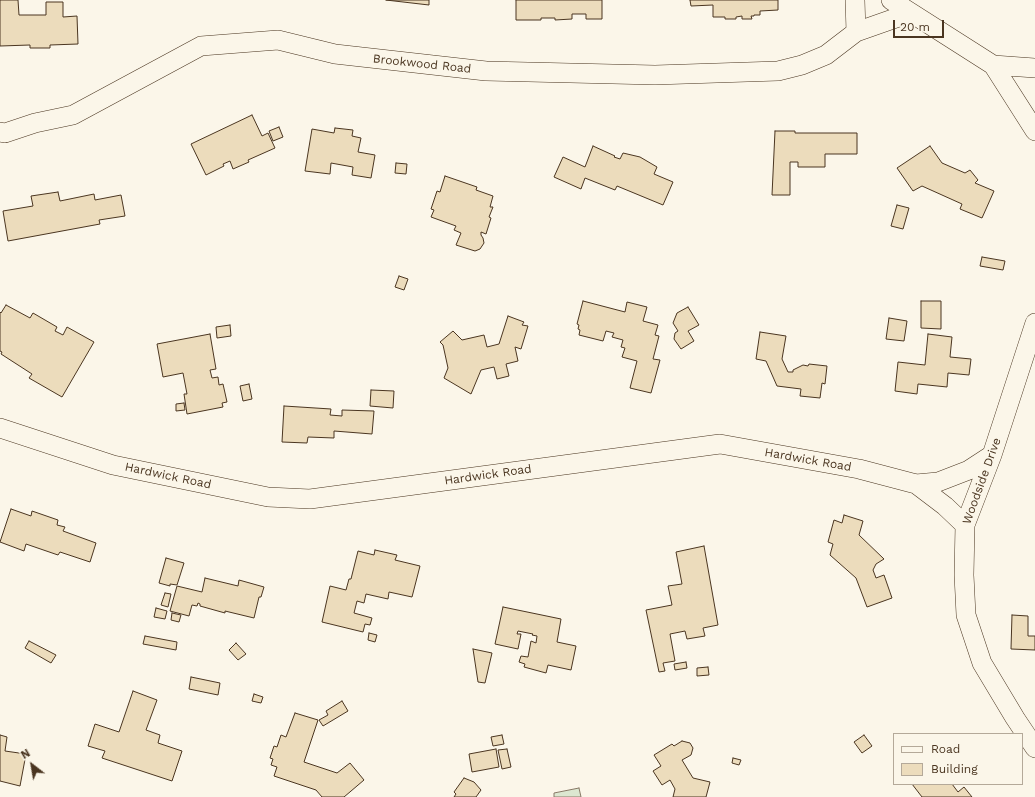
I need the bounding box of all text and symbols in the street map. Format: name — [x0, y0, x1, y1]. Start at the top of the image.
scale bar — [895, 12, 946, 38]
text: 20 m — [900, 20, 930, 34]
street label: Brookwood Road — [372, 52, 472, 76]
street label: Woodside Drive — [960, 436, 1004, 526]
street label: Hardwick Road — [763, 445, 853, 475]
street label: Hardwick Road — [124, 460, 212, 492]
street label: Hardwick Road — [443, 462, 533, 488]
legend — [893, 733, 1023, 785]
text: Road — [931, 742, 960, 756]
north arrow — [12, 745, 52, 785]
text: N — [19, 747, 32, 762]
text: Building — [931, 762, 978, 776]

